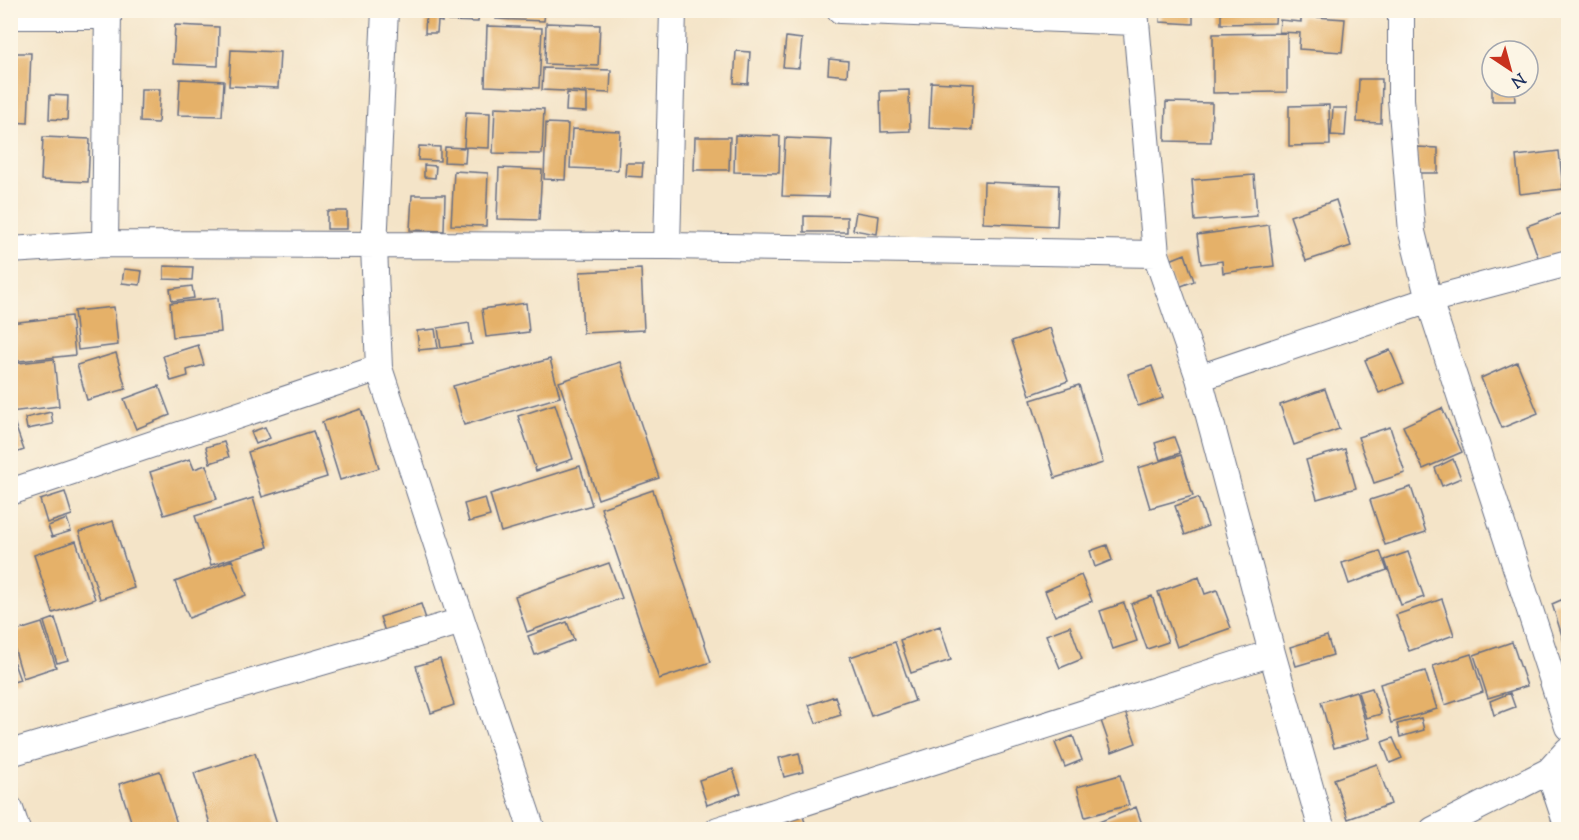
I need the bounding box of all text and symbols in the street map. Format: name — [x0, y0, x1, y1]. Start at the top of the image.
north arrow — [1480, 39, 1540, 99]
text: N — [1505, 66, 1529, 92]

